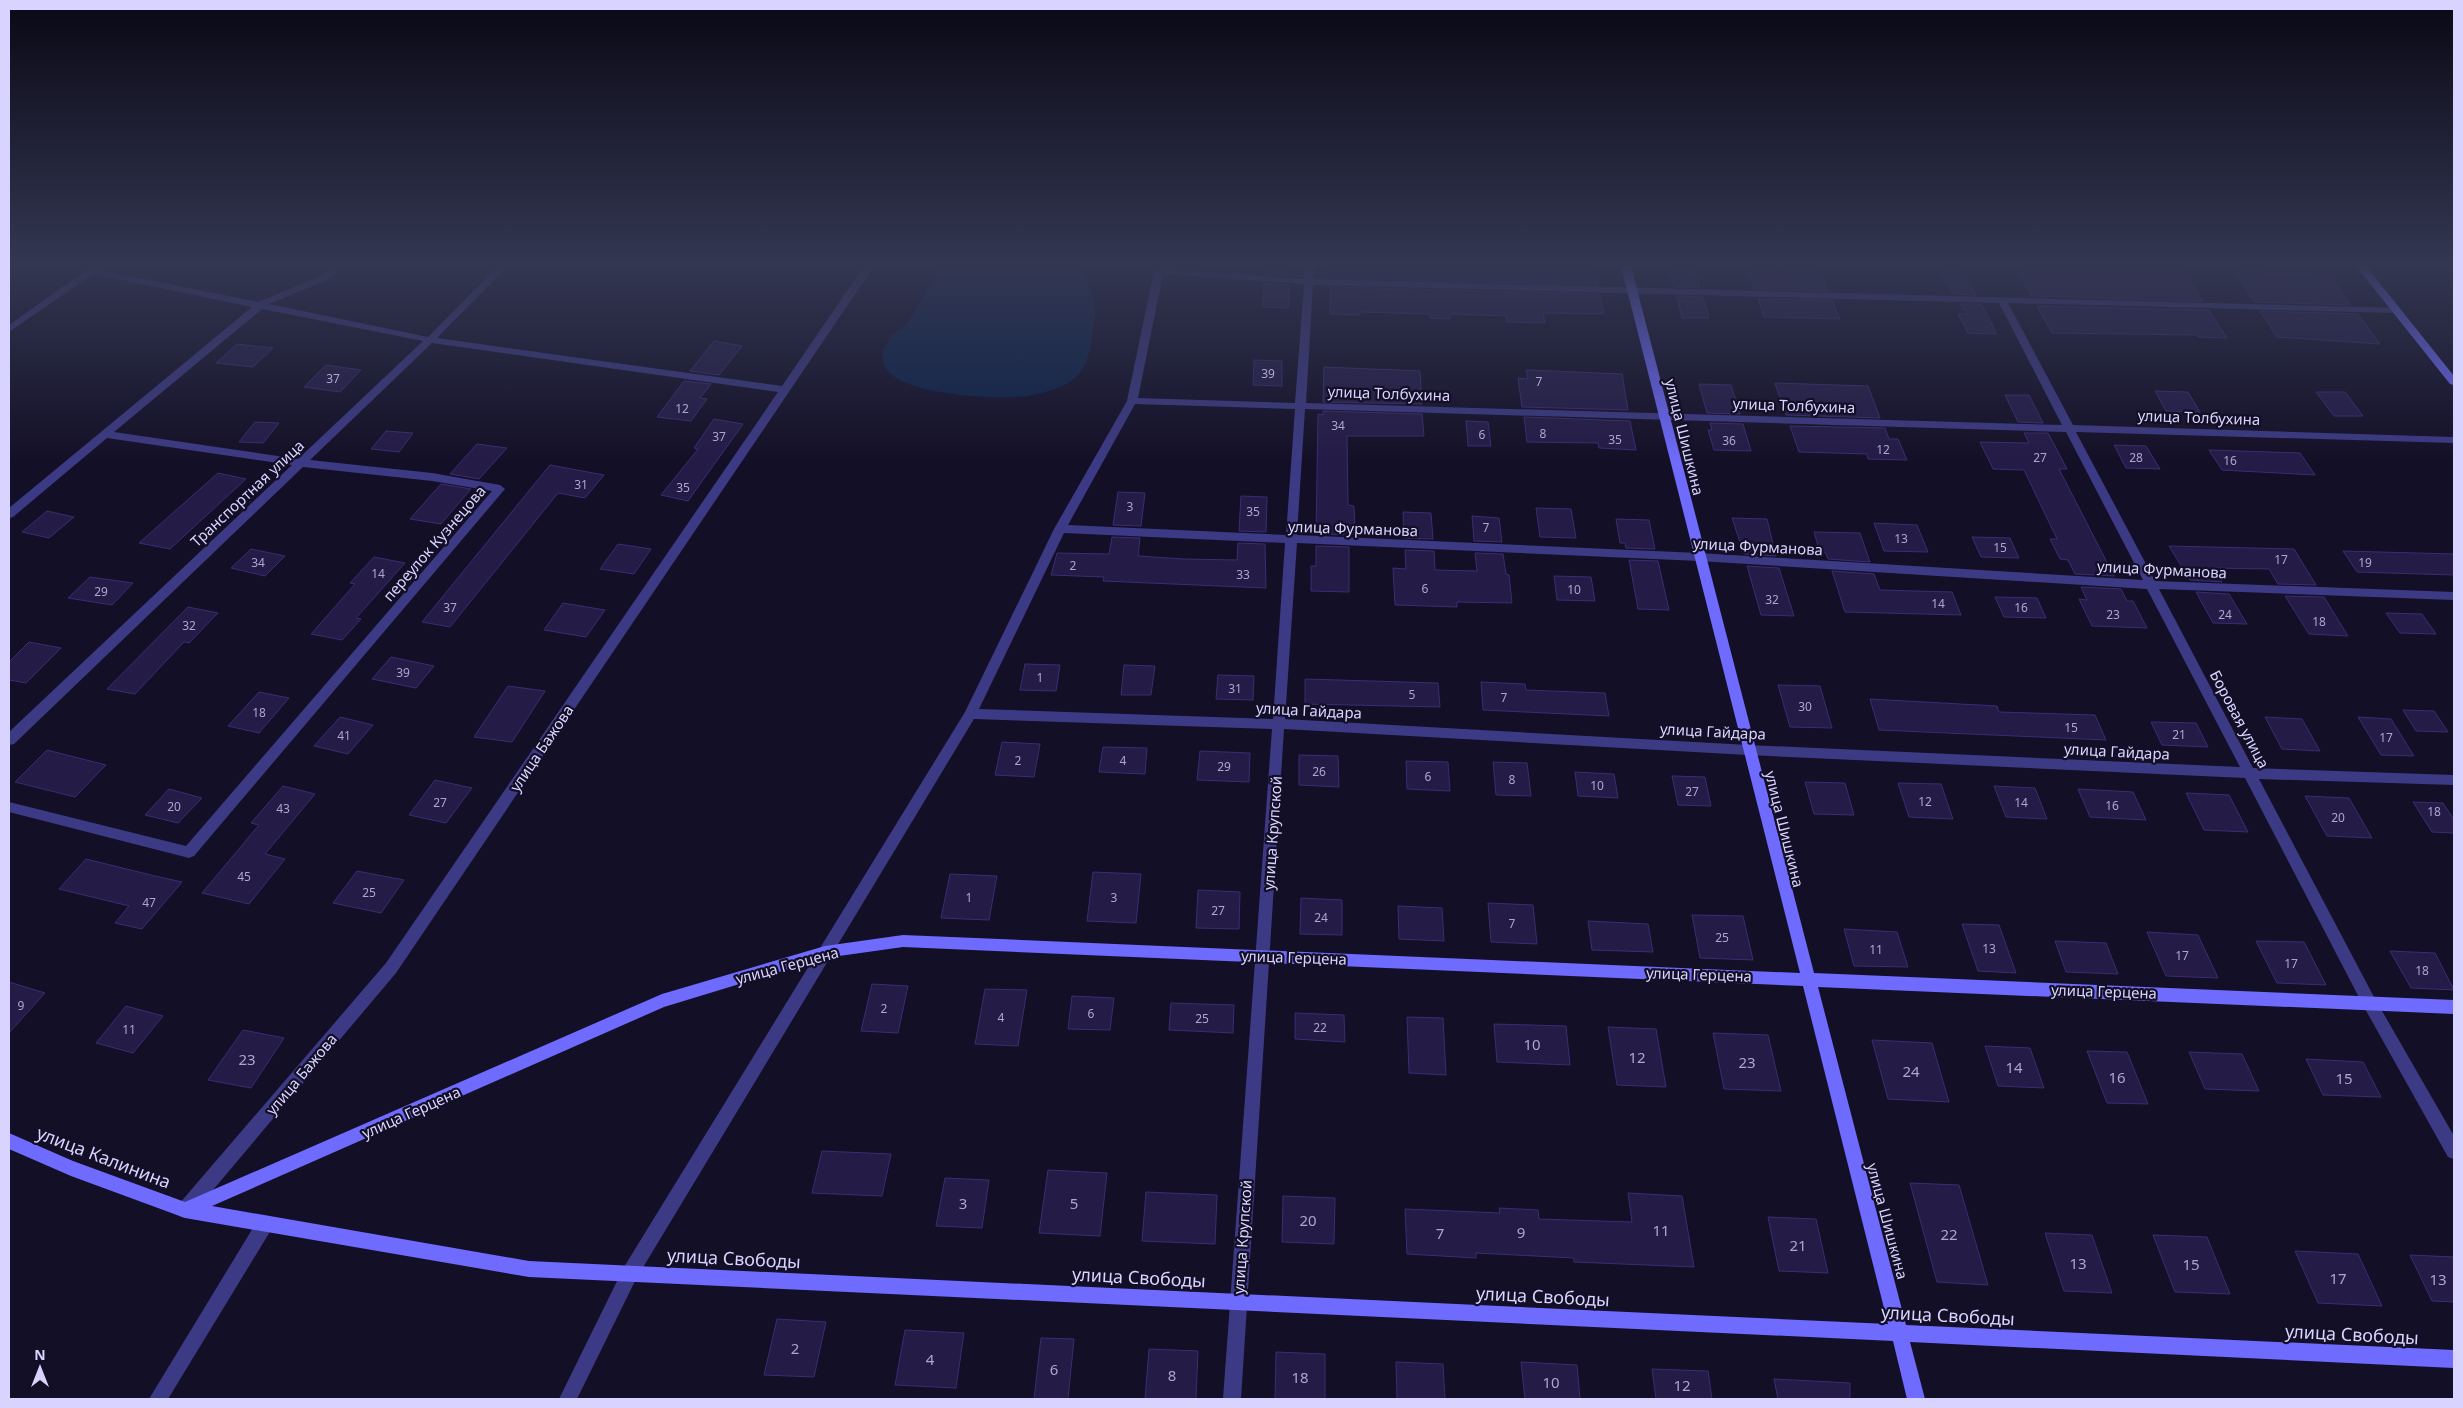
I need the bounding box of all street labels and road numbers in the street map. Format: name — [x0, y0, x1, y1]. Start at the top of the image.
street label: улица Шишкина — [1661, 377, 1709, 497]
street label: улица Толбухина — [1327, 381, 1451, 405]
street label: улица Толбухина — [1732, 393, 1856, 417]
street label: улица Толбухина — [2137, 405, 2261, 429]
street label: Транспортная улица — [186, 435, 308, 551]
street label: переулок Кузнецова — [378, 481, 490, 605]
street label: улица Фурманова — [1288, 516, 1418, 540]
street label: улица Фурманова — [1692, 533, 1824, 559]
street label: улица Фурманова — [2096, 556, 2228, 582]
street label: Боровая улица — [2206, 667, 2274, 771]
street label: улица Гайдара — [1256, 697, 1362, 723]
street label: улица Бажова — [505, 701, 577, 795]
street label: улица Гайдара — [1660, 718, 1766, 744]
street label: улица Гайдара — [2064, 738, 2170, 764]
street label: улица Шишкина — [1761, 769, 1809, 889]
street label: улица Крупской — [1258, 775, 1286, 891]
street label: улица Герцена — [733, 942, 841, 988]
street label: улица Герцена — [1241, 945, 1347, 969]
street label: улица Герцена — [1646, 962, 1752, 986]
street label: улица Герцена — [2051, 979, 2157, 1003]
street label: улица Бажова — [261, 1029, 341, 1119]
street label: улица Герцена — [359, 1081, 463, 1143]
street label: улица Калинина — [33, 1120, 175, 1194]
street label: улица Шишкина — [1863, 1161, 1913, 1281]
street label: улица Крупской — [1228, 1179, 1256, 1295]
street label: улица Свободы — [667, 1243, 801, 1273]
street label: улица Свободы — [1072, 1262, 1206, 1292]
street label: улица Свободы — [1476, 1281, 1610, 1311]
street label: улица Свободы — [1881, 1300, 2015, 1330]
street label: улица Свободы — [2285, 1319, 2419, 1349]

